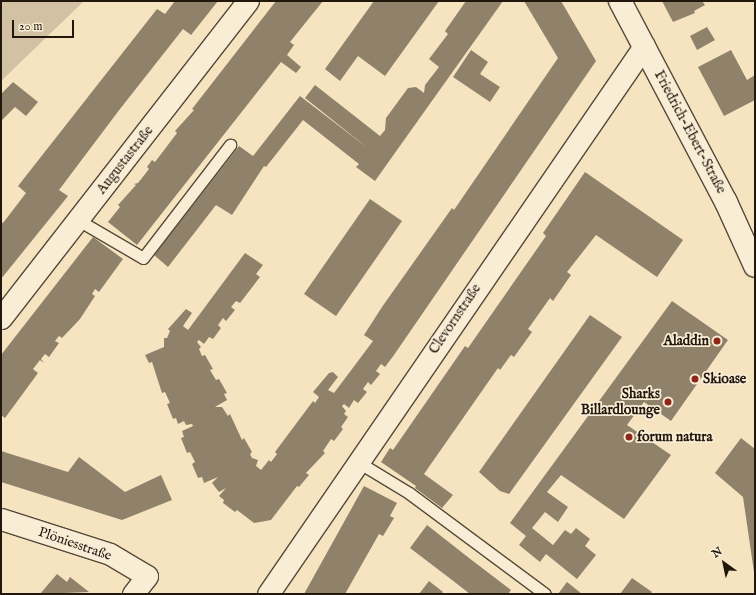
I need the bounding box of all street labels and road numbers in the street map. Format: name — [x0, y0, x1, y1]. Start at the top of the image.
street label: Friedrich-Ebert-Straße — [650, 68, 730, 196]
street label: Augustastraße — [93, 123, 157, 197]
street label: Clevornstraße — [425, 281, 485, 357]
street label: Plöniesstraße — [36, 524, 114, 564]

